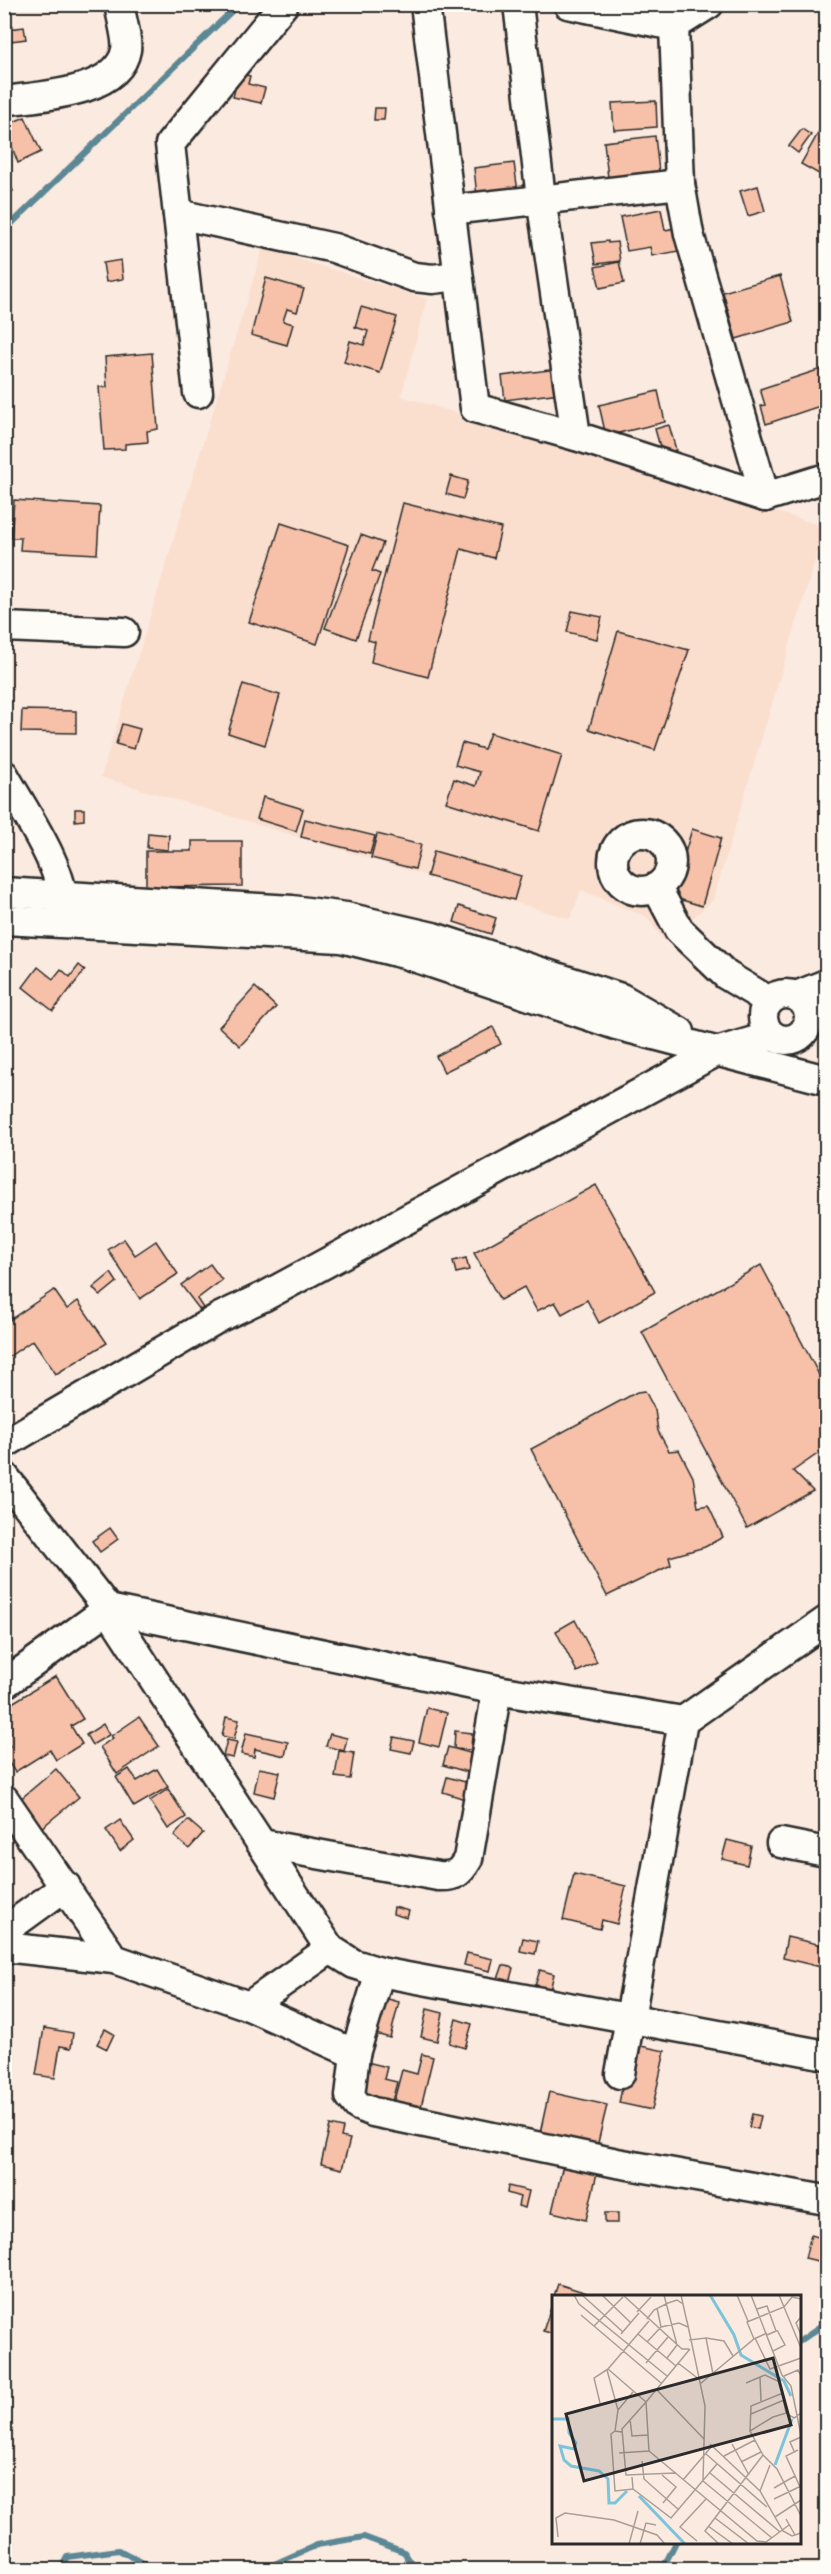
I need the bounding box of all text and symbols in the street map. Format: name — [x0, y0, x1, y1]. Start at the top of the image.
inset map — [552, 2295, 801, 2544]

